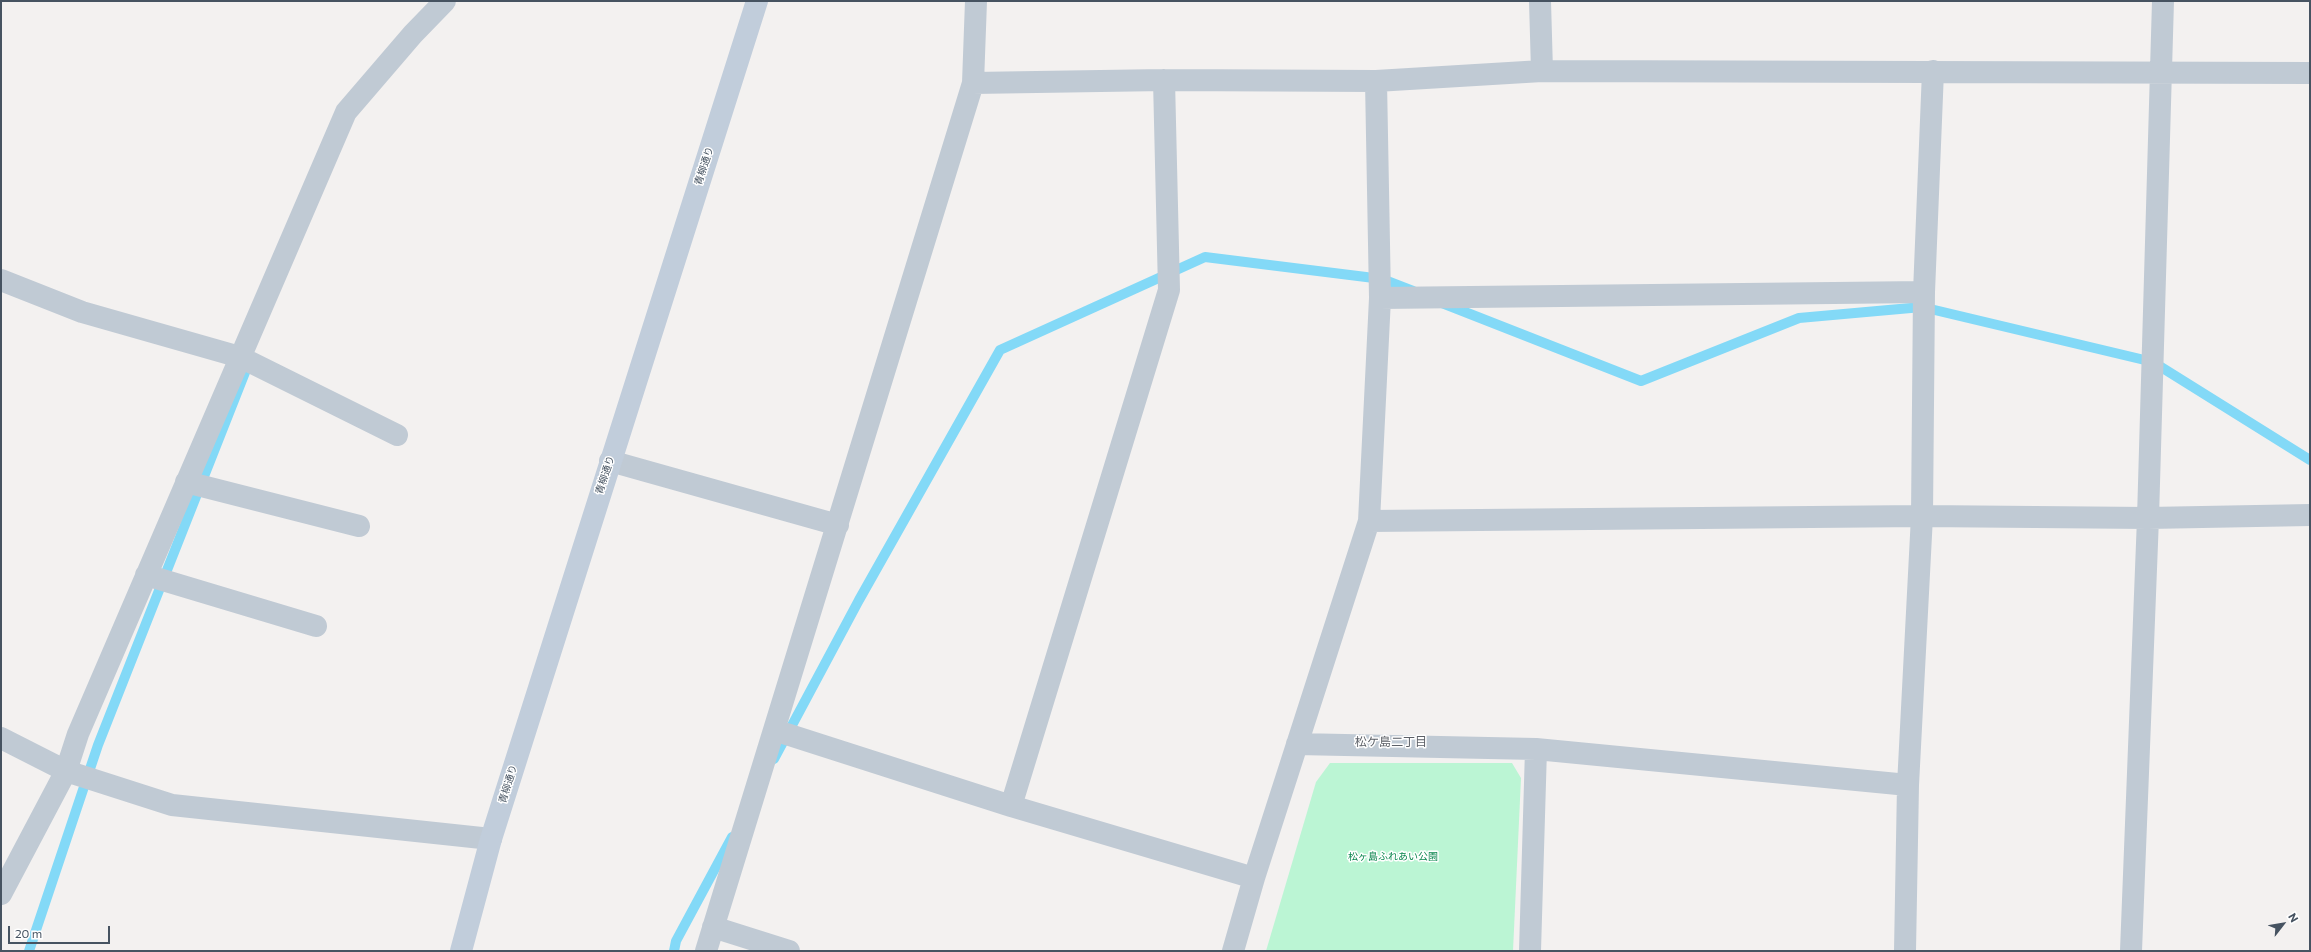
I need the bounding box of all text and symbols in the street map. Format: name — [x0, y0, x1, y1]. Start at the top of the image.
street label: 青柳通り — [692, 145, 716, 187]
street label: 青柳通り — [593, 454, 617, 496]
district label: 松ケ島二丁目 — [1355, 735, 1427, 749]
street label: 青柳通り — [496, 763, 520, 805]
park label: 松ヶ島ふれあい公園 — [1348, 851, 1438, 863]
north arrow — [2263, 904, 2303, 944]
text: N — [2286, 911, 2301, 924]
scale bar — [10, 918, 112, 944]
text: 20 m — [15, 926, 42, 940]

